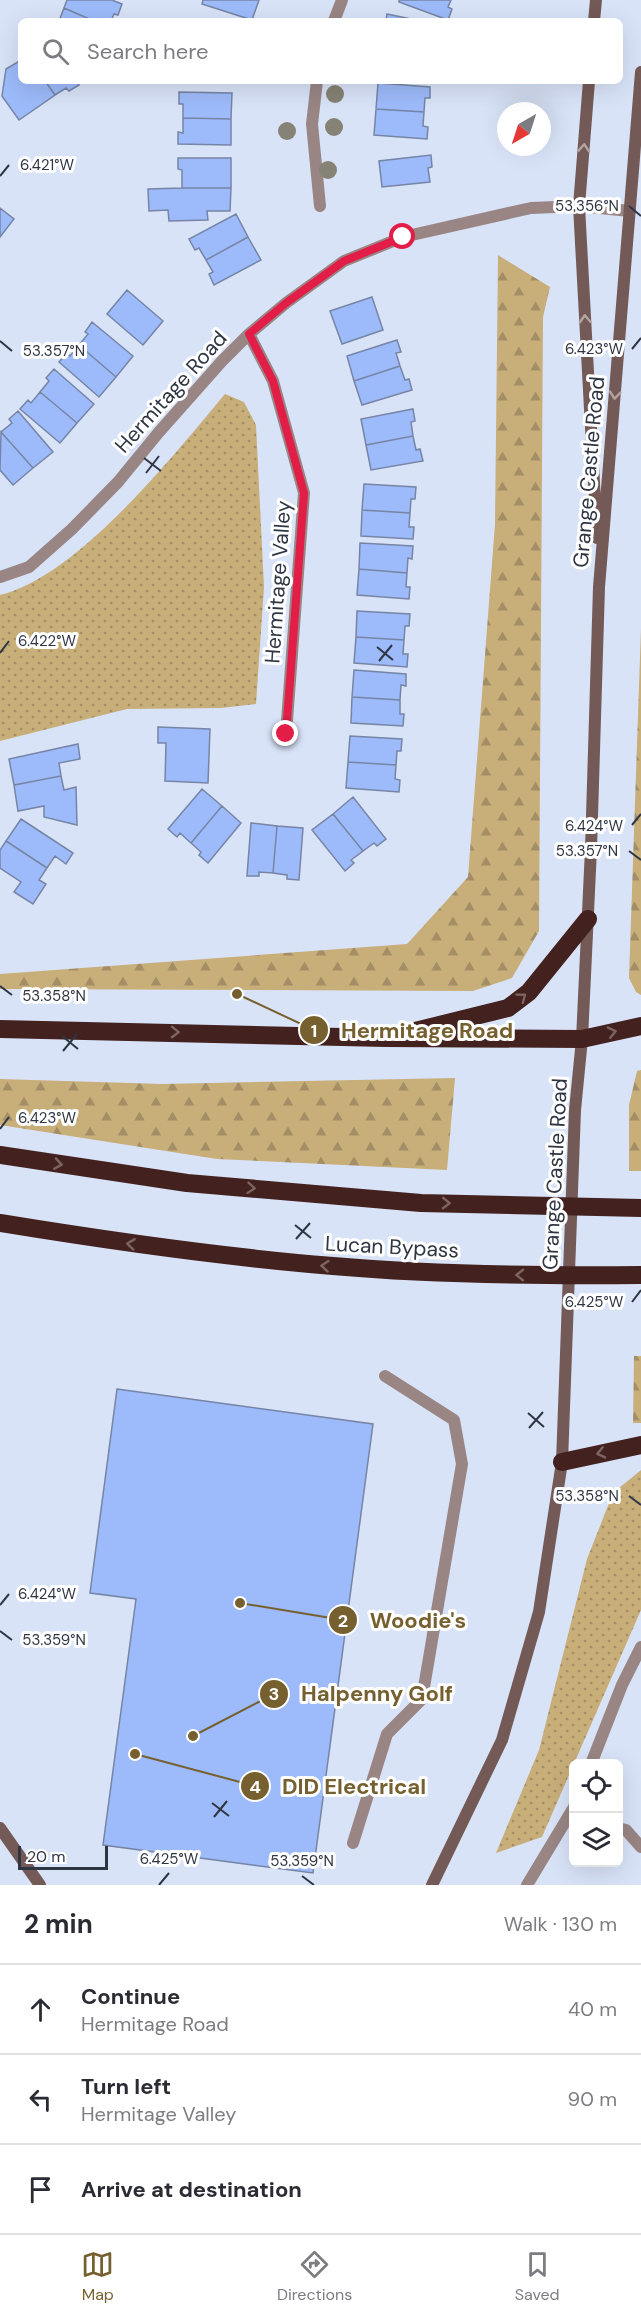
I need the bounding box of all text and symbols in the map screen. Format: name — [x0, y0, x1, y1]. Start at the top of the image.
search box — [18, 18, 623, 84]
icon: search — [39, 35, 72, 68]
text: Search here — [87, 37, 208, 66]
north arrow — [497, 102, 551, 156]
one-way arrow — [577, 143, 590, 153]
text: 6.421°W — [20, 155, 74, 175]
text: 53.356°N — [555, 196, 619, 216]
route start — [389, 223, 415, 249]
one-way arrow — [579, 315, 592, 324]
street label: Hermitage Road — [109, 325, 233, 459]
text: 6.423°W — [565, 339, 624, 359]
text: 53.357°N — [23, 341, 85, 361]
street label: Grange Castle Road — [567, 375, 611, 569]
one-way arrow — [609, 391, 622, 400]
street label: Hermitage Valley — [258, 499, 298, 664]
text: 6.422°W — [18, 631, 76, 651]
route end — [272, 720, 298, 746]
text: 6.424°W — [565, 816, 624, 836]
text: 53.357°N — [556, 841, 618, 861]
text: 53.358°N — [22, 986, 86, 1006]
one-way arrow — [515, 994, 526, 1005]
callout: Hermitage Road — [299, 1010, 525, 1050]
text: Hermitage Road — [341, 1016, 513, 1045]
text: 1 — [311, 1019, 317, 1043]
one-way arrow — [170, 1026, 179, 1039]
one-way arrow — [606, 1027, 616, 1040]
street label: Grange Castle Road — [536, 1077, 574, 1271]
text: 6.423°W — [18, 1108, 77, 1128]
one-way arrow — [53, 1157, 62, 1169]
one-way arrow — [247, 1182, 256, 1195]
one-way arrow — [441, 1197, 450, 1210]
street label: Lucan Bypass — [324, 1230, 460, 1264]
one-way arrow — [126, 1238, 136, 1250]
one-way arrow — [320, 1260, 329, 1273]
one-way arrow — [515, 1268, 524, 1281]
text: 6.425°W — [565, 1292, 624, 1312]
one-way arrow — [597, 1446, 607, 1459]
text: 53.358°N — [555, 1486, 619, 1506]
text: 6.424°W — [18, 1584, 77, 1604]
callout: Woodie's — [328, 1600, 478, 1640]
text: Woodie's — [370, 1606, 466, 1635]
text: 2 — [338, 1609, 348, 1633]
text: 53.359°N — [22, 1630, 86, 1650]
callout: Halpenny Golf — [259, 1674, 465, 1714]
text: Halpenny Golf — [301, 1679, 453, 1708]
text: 3 — [269, 1682, 279, 1706]
map controls — [569, 1759, 623, 1867]
button: locate — [569, 1759, 623, 1813]
callout: DID Electrical — [240, 1766, 438, 1806]
text: DID Electrical — [282, 1772, 426, 1801]
text: 4 — [249, 1775, 261, 1799]
button: layers — [569, 1813, 623, 1867]
scale bar — [18, 1843, 108, 1870]
text: 20 m — [27, 1846, 66, 1867]
text: 6.425°W — [140, 1849, 199, 1869]
text: 53.359°N — [270, 1851, 334, 1871]
text: 2 min — [24, 1907, 93, 1941]
text: Walk · 130 m — [504, 1911, 617, 1937]
text: Continue — [81, 1982, 180, 2011]
icon: ahead — [24, 1993, 57, 2026]
text: 40 m — [568, 1996, 617, 2022]
text: Hermitage Road — [81, 2011, 229, 2037]
text: Turn left — [81, 2072, 171, 2101]
icon: left — [24, 2083, 57, 2116]
text: 90 m — [568, 2086, 617, 2112]
text: Hermitage Valley — [81, 2101, 236, 2127]
icon: arrive — [24, 2173, 57, 2206]
text: Arrive at destination — [81, 2175, 302, 2204]
tab: Map — [81, 2248, 114, 2305]
tab: Directions — [277, 2248, 352, 2305]
tab: Saved — [515, 2248, 560, 2305]

